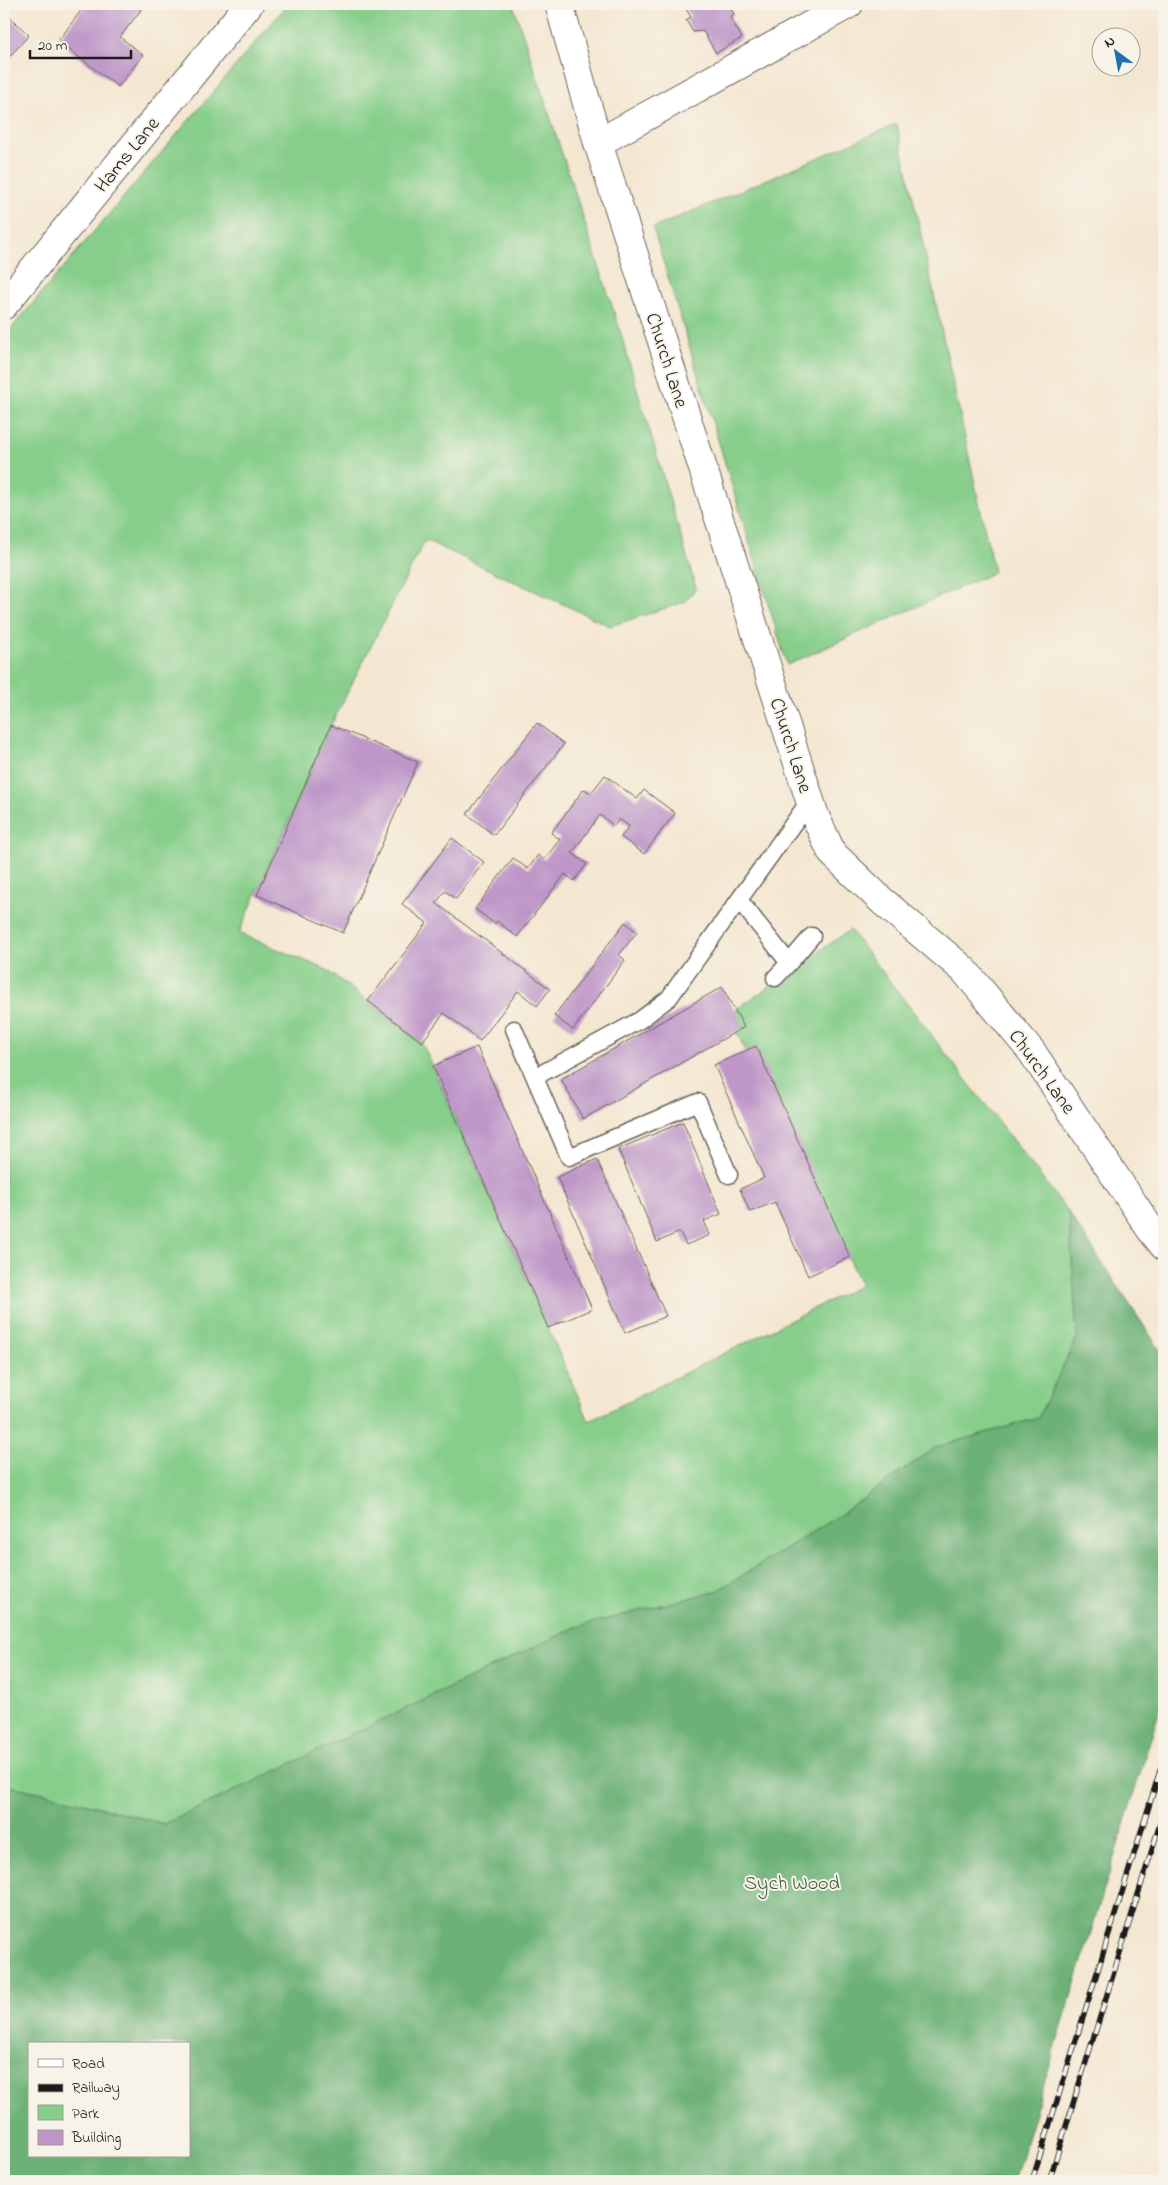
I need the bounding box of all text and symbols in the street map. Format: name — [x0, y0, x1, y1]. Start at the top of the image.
scale bar — [30, 28, 131, 60]
north arrow — [1090, 28, 1140, 78]
text: N — [1100, 31, 1119, 54]
text: 20 m — [38, 35, 68, 57]
street label: Hams Lane — [88, 111, 168, 200]
street label: Church Lane — [637, 309, 695, 412]
street label: Church Lane — [761, 694, 819, 797]
street label: Church Lane — [1000, 1024, 1082, 1121]
park label: Sych Wood — [744, 1870, 840, 1899]
legend — [28, 2042, 190, 2158]
text: Road — [72, 2053, 105, 2075]
text: Railway — [72, 2077, 120, 2100]
text: Park — [72, 2103, 100, 2125]
text: Building — [71, 2127, 121, 2150]

